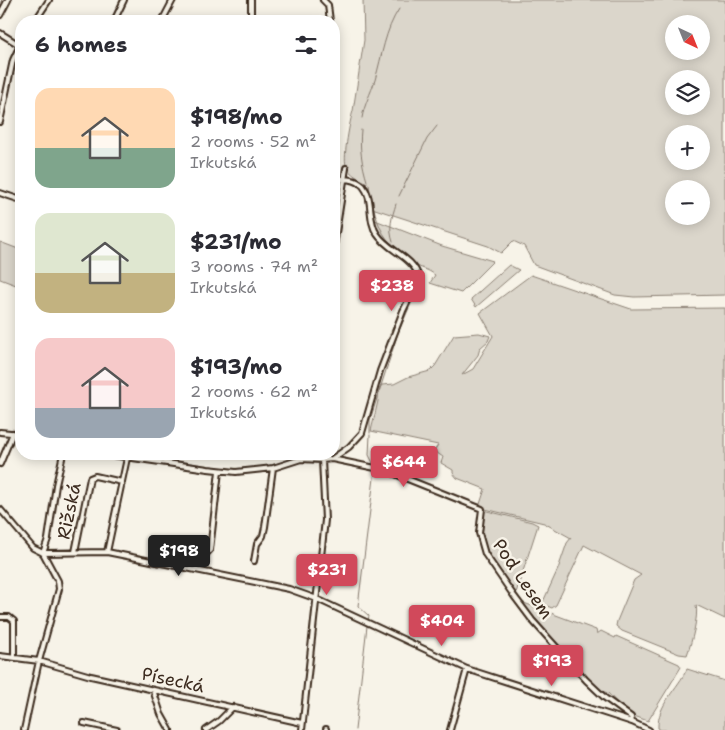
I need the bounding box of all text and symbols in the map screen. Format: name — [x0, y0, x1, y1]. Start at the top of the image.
north arrow — [665, 15, 710, 60]
map controls — [665, 15, 710, 225]
text: 6 homes — [35, 31, 127, 59]
icon: filters — [292, 31, 320, 59]
button: layers — [665, 70, 710, 115]
text: $198/mo — [190, 103, 283, 131]
icon: home — [75, 108, 135, 168]
button: + — [665, 125, 710, 170]
text: 2 rooms · 52 m² — [190, 131, 317, 152]
text: Irkutská — [190, 152, 256, 173]
button: − — [665, 180, 710, 225]
text: $231/mo — [190, 228, 282, 256]
icon: home — [75, 233, 135, 293]
text: 3 rooms · 74 m² — [190, 256, 318, 277]
pin: $238 — [362, 270, 422, 312]
text: $238 — [370, 275, 414, 296]
text: Irkutská — [190, 277, 256, 298]
text: $193/mo — [190, 353, 282, 381]
icon: home — [75, 358, 135, 418]
text: 2 rooms · 62 m² — [190, 381, 318, 402]
text: Irkutská — [190, 402, 256, 423]
pin: $644 — [374, 446, 434, 488]
text: $644 — [382, 451, 426, 472]
street label: Rižská — [51, 481, 87, 541]
pin: $198 — [149, 534, 209, 577]
street label: Pod Lesem — [487, 534, 559, 624]
text: $198 — [159, 540, 199, 561]
pin: $231 — [297, 554, 357, 596]
text: $231 — [307, 559, 347, 580]
pin: $404 — [412, 604, 472, 647]
text: $404 — [420, 610, 464, 631]
pin: $193 — [522, 644, 582, 687]
text: $193 — [532, 650, 572, 671]
street label: Písecká — [139, 662, 207, 698]

